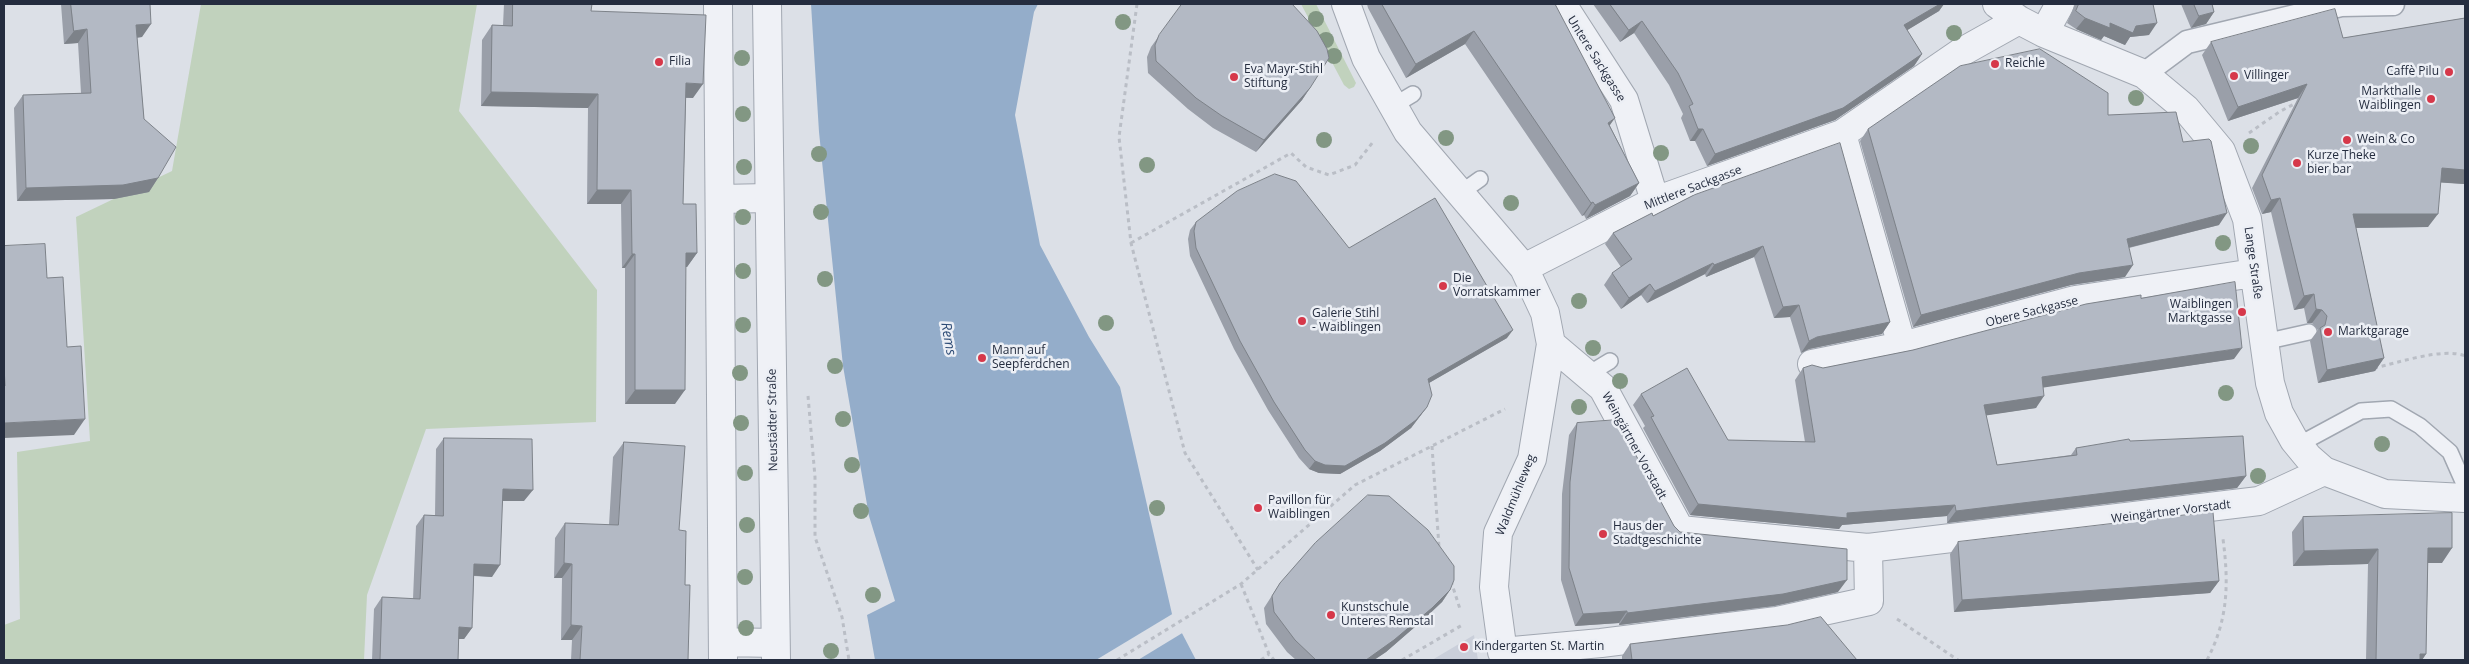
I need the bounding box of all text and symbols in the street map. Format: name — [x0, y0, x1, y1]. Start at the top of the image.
street label: Untere Sackgasse — [1564, 13, 1628, 105]
place label: Filia — [669, 55, 691, 69]
marker: Filia — [653, 56, 665, 68]
place label: Reichle — [2005, 57, 2045, 71]
marker: Reichle — [1989, 58, 2001, 70]
place label: Eva Mayr-Stihl Stiftung — [1244, 63, 1323, 91]
place label: Caffè Pilu — [2386, 65, 2439, 79]
marker: Caffè Pilu — [2443, 66, 2455, 78]
place label: Villinger — [2244, 69, 2289, 83]
marker: Villinger — [2228, 70, 2240, 82]
marker: Eva Mayr-Stihl Stiftung — [1228, 71, 1240, 83]
place label: Markthalle Waiblingen — [2359, 85, 2421, 113]
marker: Markthalle Waiblingen — [2425, 93, 2437, 105]
place label: Wein & Co — [2357, 133, 2415, 147]
marker: Wein & Co — [2341, 134, 2353, 146]
place label: Kurze Theke bier bar — [2307, 149, 2376, 177]
marker: Kurze Theke bier bar — [2291, 157, 2303, 169]
street label: Mittlere Sackgasse — [1642, 163, 1744, 213]
street label: Lange Straße — [2241, 226, 2265, 300]
place label: Die Vorratskammer — [1453, 272, 1541, 300]
marker: Die Vorratskammer — [1437, 280, 1449, 292]
street label: Obere Sackgasse — [1984, 294, 2080, 330]
place label: Waiblingen Marktgasse — [2168, 298, 2232, 326]
marker: Waiblingen Marktgasse — [2236, 306, 2248, 318]
place label: Galerie Stihl - Waiblingen — [1312, 307, 1381, 335]
marker: Galerie Stihl - Waiblingen — [1296, 315, 1308, 327]
water label: Rems — [937, 321, 959, 357]
place label: Marktgarage — [2338, 325, 2409, 339]
marker: Marktgarage — [2322, 326, 2334, 338]
place label: Mann auf Seepferdchen — [992, 344, 1070, 372]
marker: Mann auf Seepferdchen — [976, 352, 988, 364]
street label: Neustädter Straße — [765, 368, 781, 472]
street label: Weingärtner Vorstadt — [1599, 390, 1669, 502]
street label: Waldmühleweg — [1493, 452, 1539, 538]
place label: Pavillon für Waiblingen — [1268, 494, 1331, 522]
street label: Weingärtner Vorstadt — [2110, 498, 2232, 526]
marker: Pavillon für Waiblingen — [1252, 502, 1264, 514]
place label: Haus der Stadtgeschichte — [1613, 520, 1701, 548]
marker: Haus der Stadtgeschichte — [1597, 528, 1609, 540]
place label: Kunstschule Unteres Remstal — [1341, 601, 1434, 629]
marker: Kunstschule Unteres Remstal — [1325, 609, 1337, 621]
place label: Kindergarten St. Martin — [1474, 640, 1604, 654]
marker: Kindergarten St. Martin — [1458, 641, 1470, 653]

